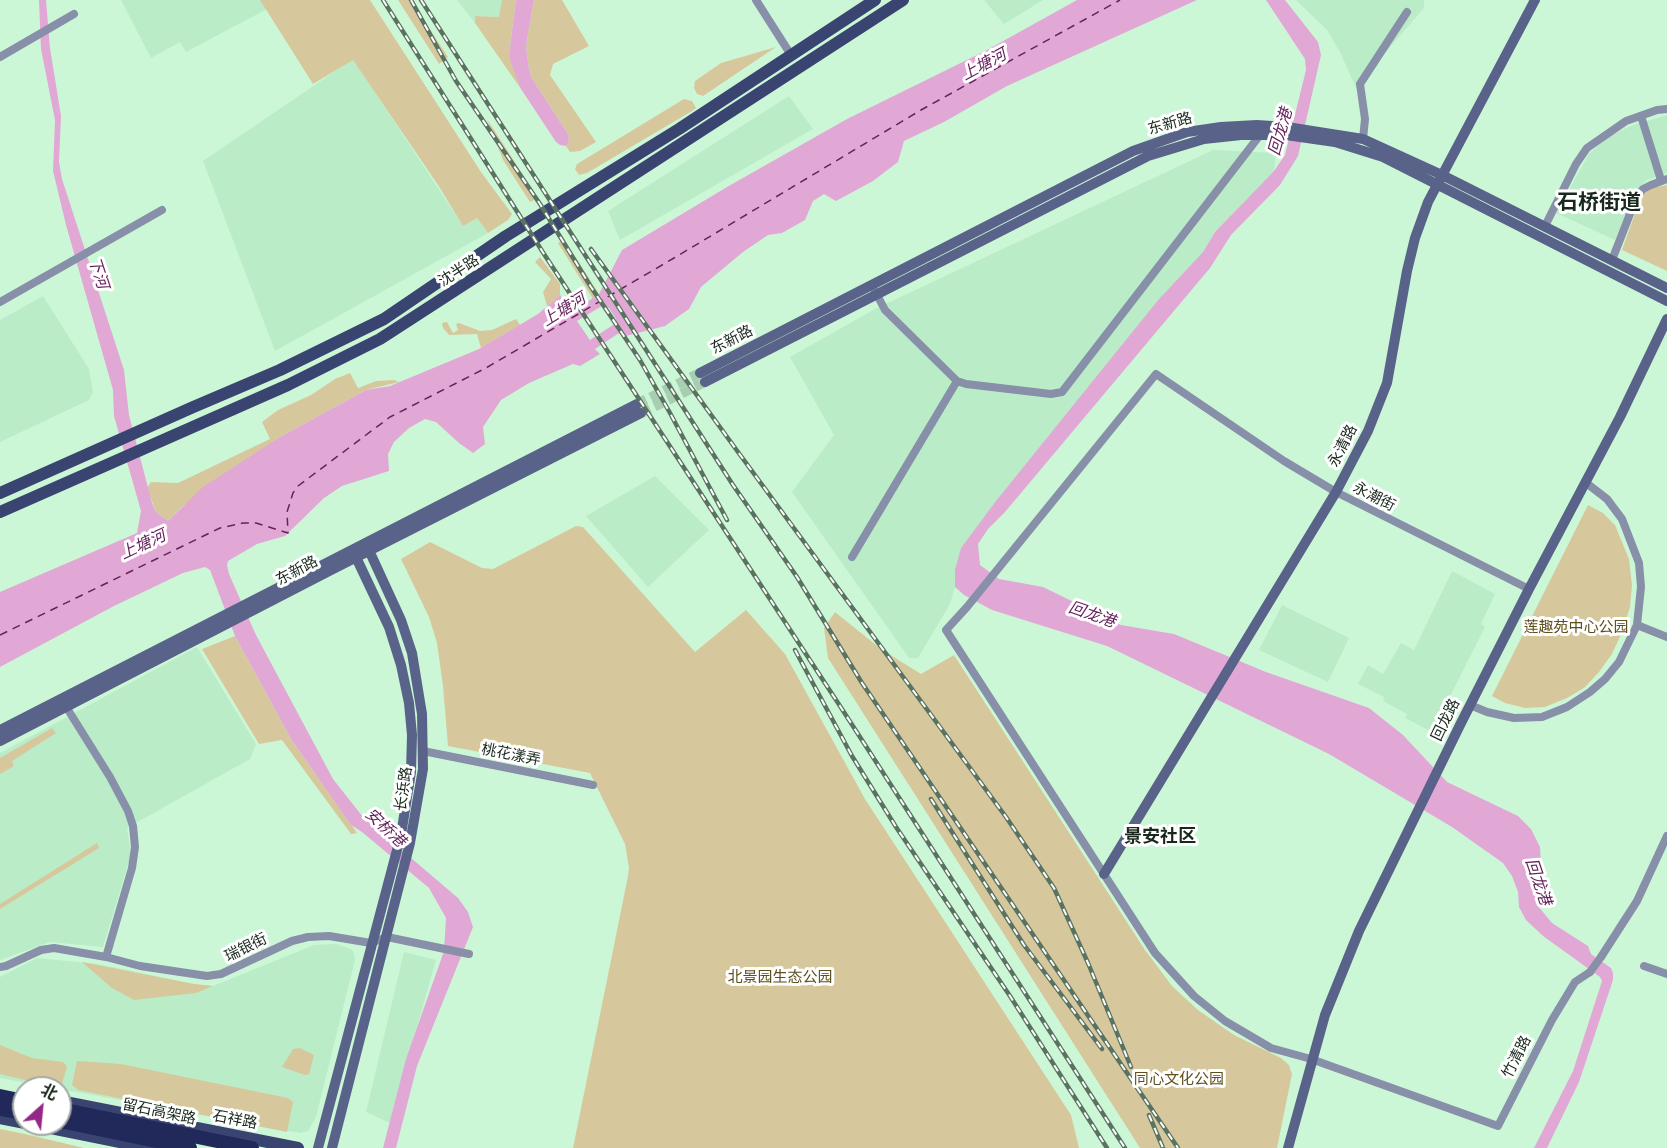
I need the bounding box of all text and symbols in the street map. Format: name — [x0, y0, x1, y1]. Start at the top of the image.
water label: 上塘河 — [958, 45, 1010, 85]
water label: 回龙港 — [1265, 106, 1297, 158]
street label: 东新路 — [1146, 109, 1194, 139]
district label: 石桥街道 — [1557, 190, 1641, 216]
street label: 沈半路 — [435, 251, 483, 291]
water label: 下河 — [84, 255, 112, 291]
water label: 上塘河 — [539, 289, 589, 331]
street label: 东新路 — [708, 322, 756, 358]
street label: 永清路 — [1325, 422, 1361, 470]
street label: 永潮街 — [1350, 479, 1398, 515]
water label: 上塘河 — [117, 526, 169, 564]
street label: 东新路 — [273, 552, 321, 590]
water label: 回龙港 — [1066, 598, 1118, 632]
park label: 莲趣苑中心公园 — [1524, 619, 1628, 637]
street label: 回龙路 — [1428, 696, 1464, 744]
street label: 桃花漾弄 — [480, 740, 542, 770]
street label: 长浜路 — [392, 765, 416, 813]
water label: 安桥港 — [361, 805, 409, 851]
district label: 景安社区 — [1124, 826, 1196, 848]
water label: 回龙港 — [1521, 856, 1555, 908]
street label: 瑞银街 — [222, 930, 270, 966]
park label: 北景园生态公园 — [728, 969, 832, 987]
street label: 竹清路 — [1499, 1033, 1535, 1081]
park label: 同心文化公园 — [1134, 1071, 1224, 1089]
north arrow — [12, 1076, 72, 1136]
text: 北 — [37, 1078, 61, 1105]
street label: 留石高架路 — [120, 1095, 198, 1129]
street label: 石祥路 — [211, 1107, 259, 1133]

